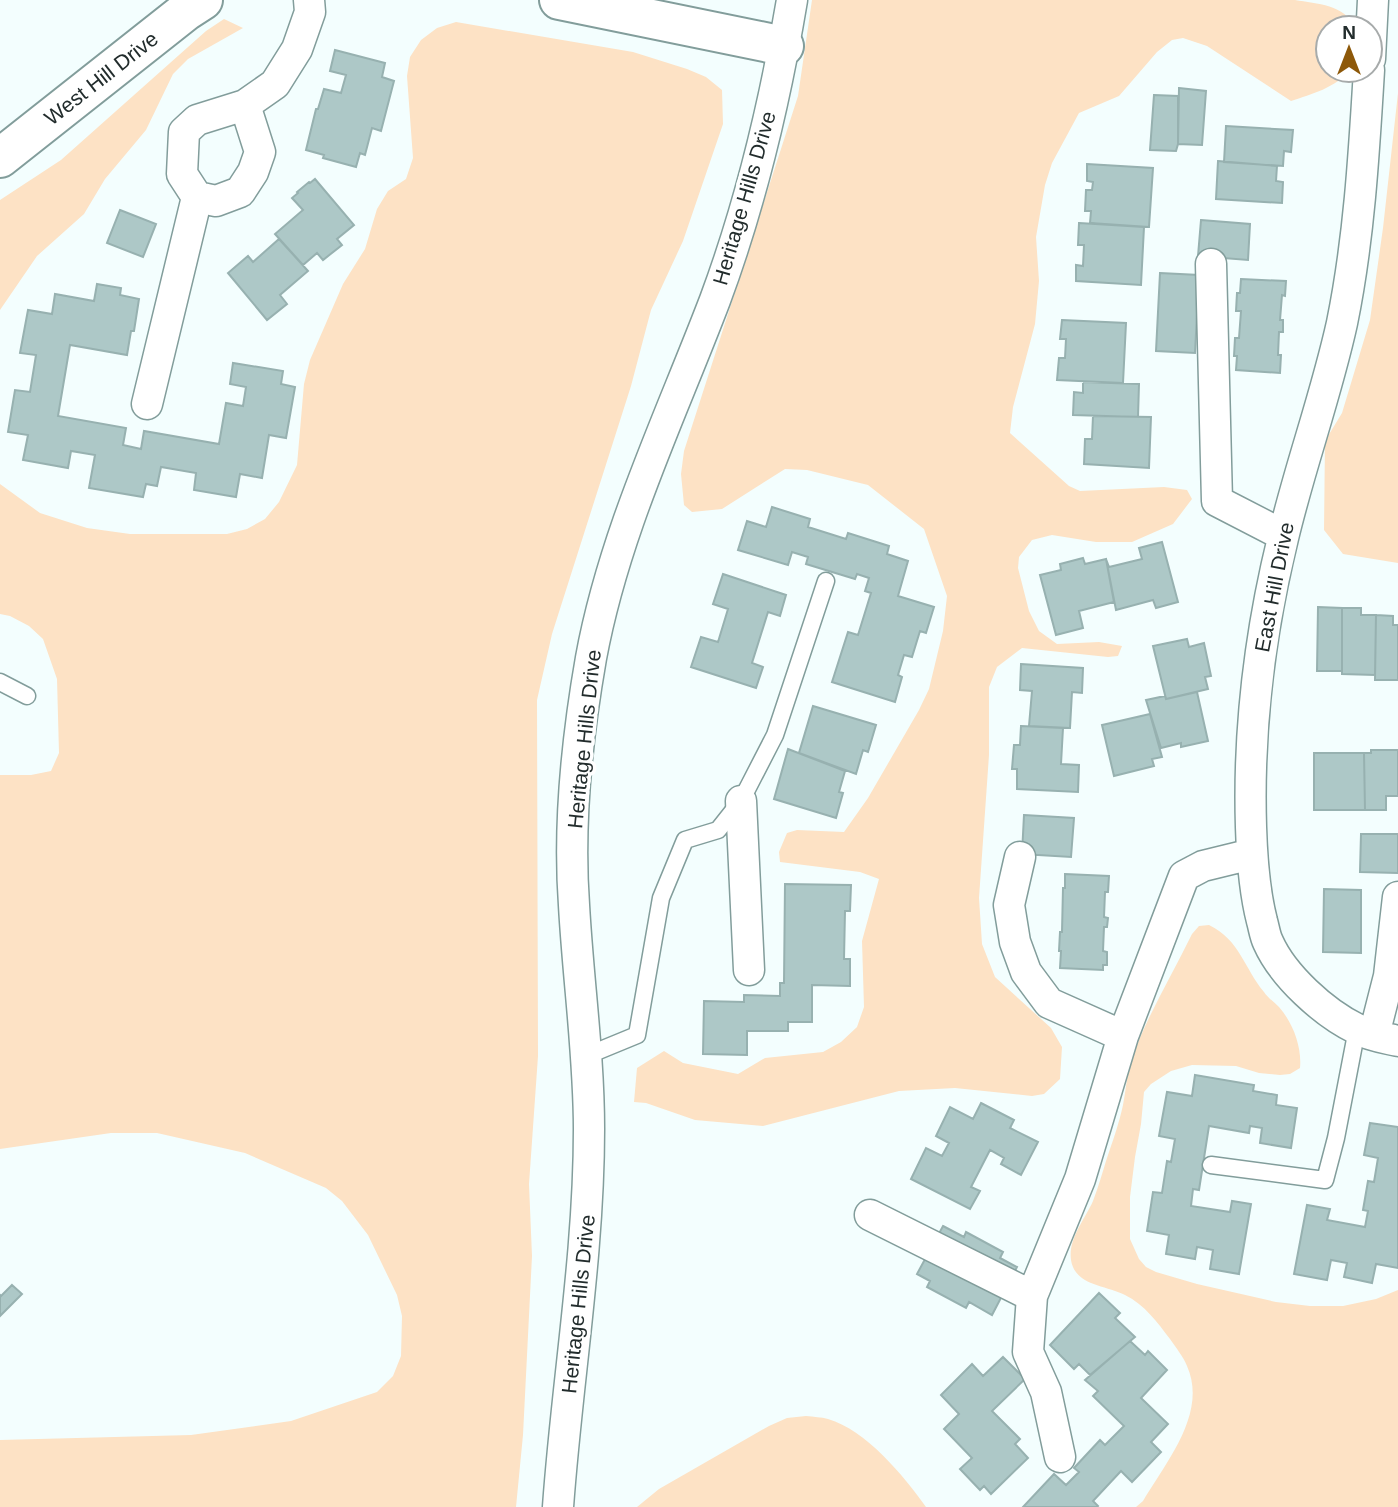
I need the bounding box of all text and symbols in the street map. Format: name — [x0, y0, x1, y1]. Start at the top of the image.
north arrow — [1314, 14, 1384, 84]
text: N — [1342, 22, 1356, 43]
street label: West Hill Drive — [40, 27, 162, 129]
street label: Heritage Hills Drive — [708, 108, 780, 288]
street label: East Hill Drive — [1250, 520, 1298, 654]
street label: Heritage Hills Drive — [563, 648, 605, 830]
street label: Heritage Hills Drive — [557, 1213, 599, 1395]

